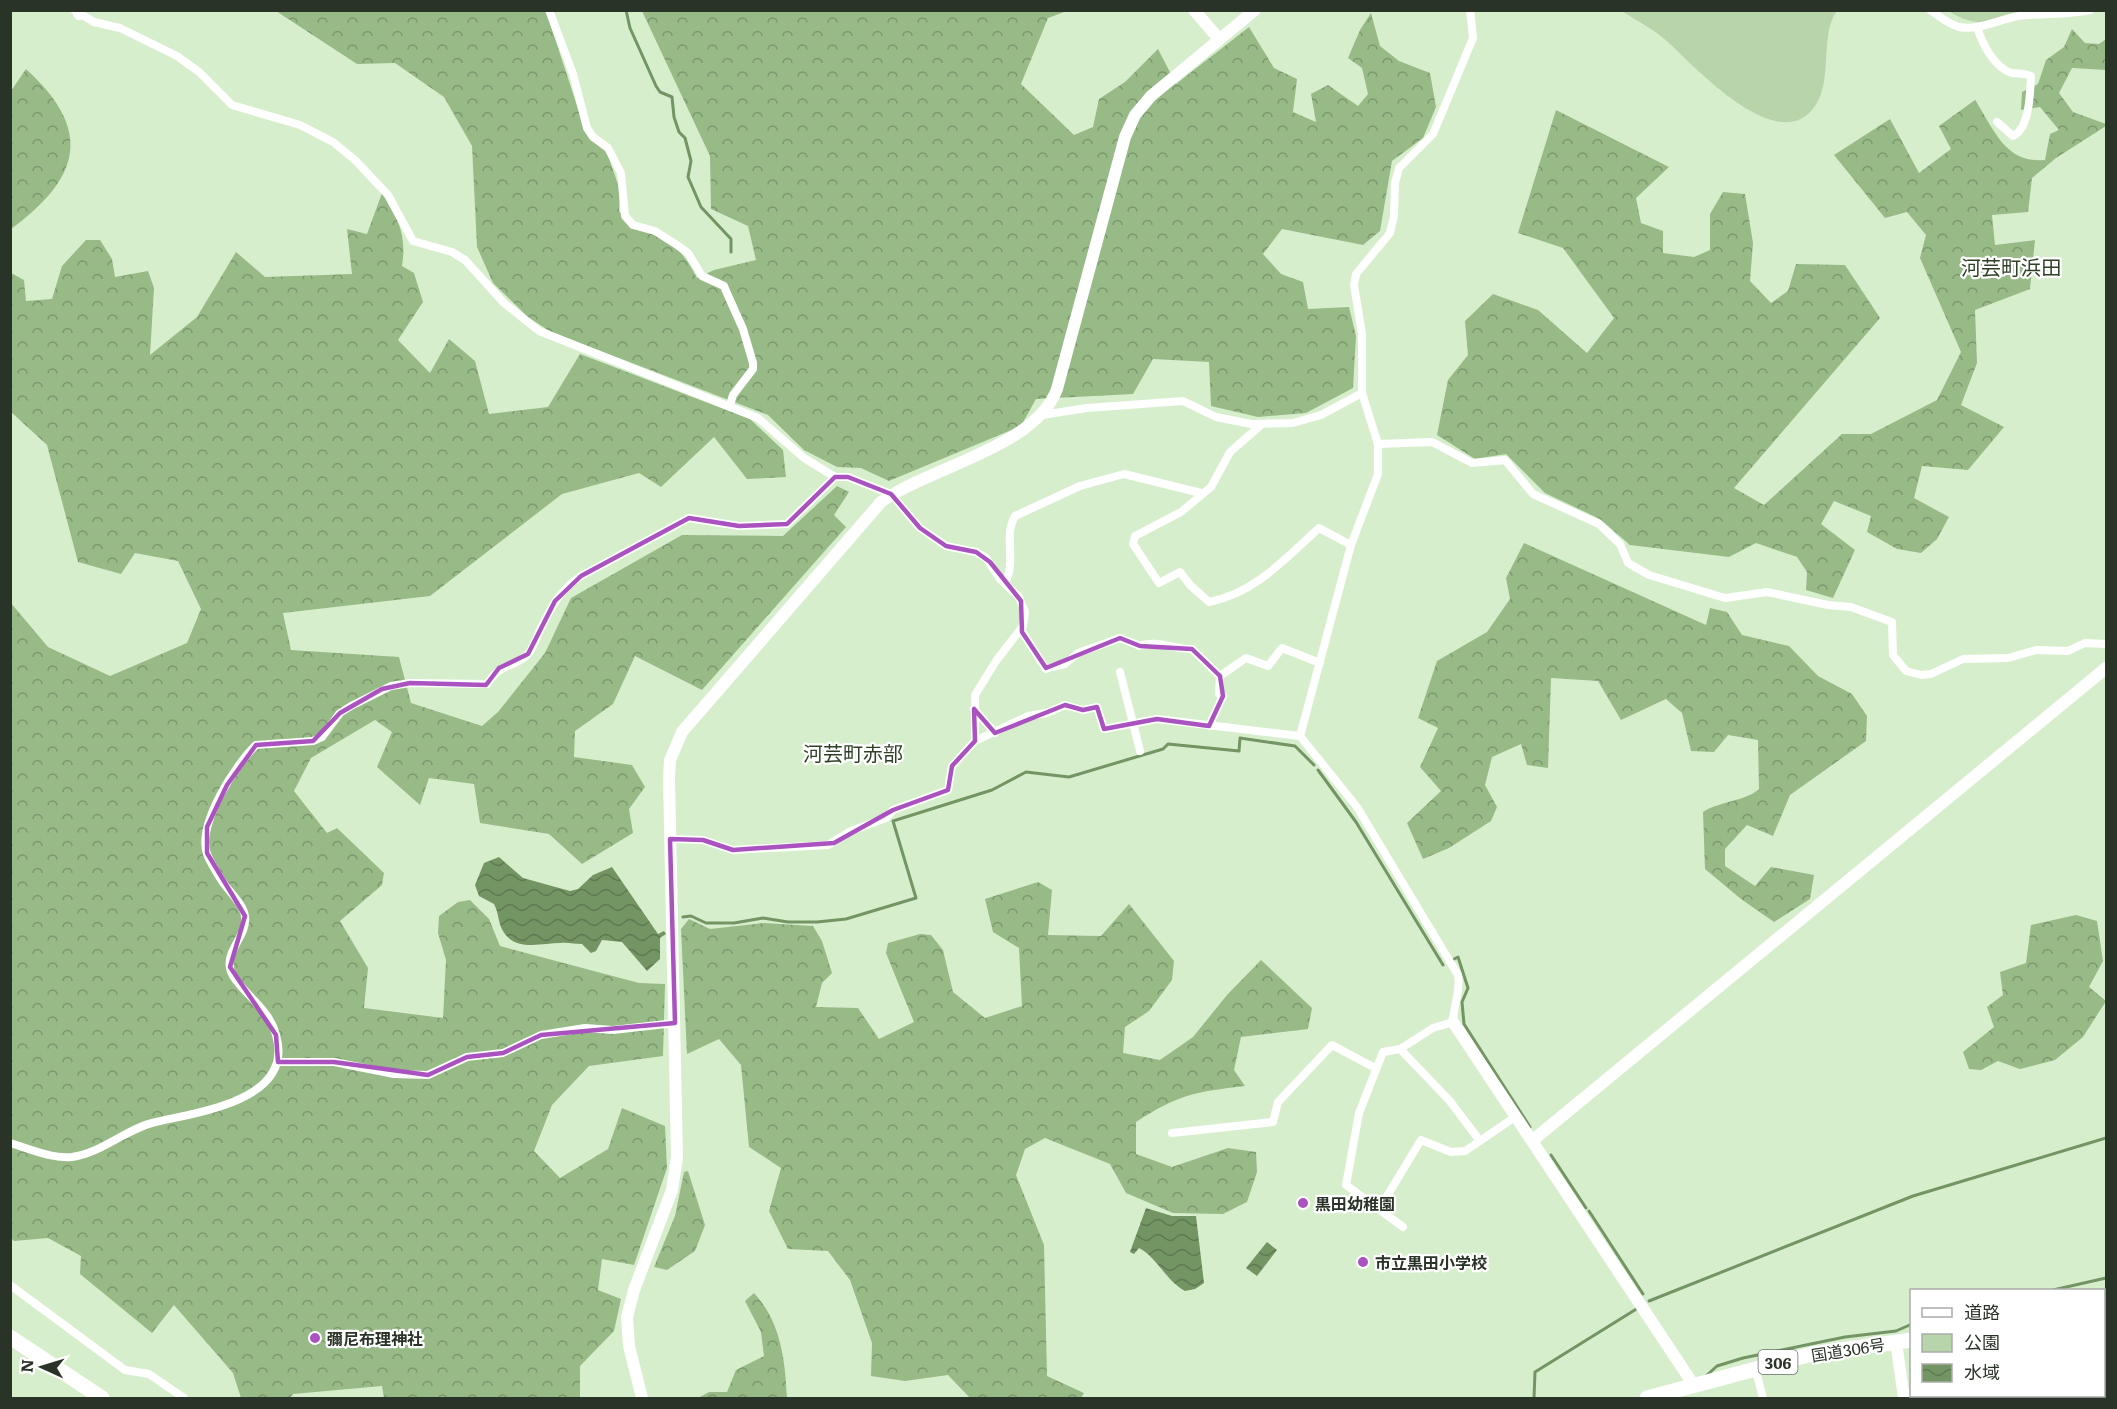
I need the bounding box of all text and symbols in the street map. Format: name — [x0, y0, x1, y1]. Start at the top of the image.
district label: 河芸町浜田 — [1961, 251, 2061, 281]
district label: 河芸町赤部 — [803, 737, 903, 767]
place label: 黒田幼稚園 — [1315, 1191, 1395, 1215]
marker: 黒田幼稚園 — [1296, 1196, 1310, 1210]
place label: 市立黒田小学校 — [1375, 1250, 1487, 1274]
marker: 市立黒田小学校 — [1356, 1255, 1370, 1269]
legend — [1910, 1289, 2105, 1397]
text: 道路 — [1964, 1298, 2000, 1325]
place label: 彌尼布理神社 — [327, 1326, 423, 1350]
text: 公園 — [1964, 1328, 2000, 1355]
marker: 彌尼布理神社 — [308, 1331, 322, 1345]
street label: 国道306号 — [1809, 1331, 1887, 1367]
north arrow — [12, 1337, 72, 1397]
road number: 306 — [1758, 1350, 1798, 1374]
text: N — [14, 1358, 38, 1373]
text: 水域 — [1964, 1358, 2000, 1385]

